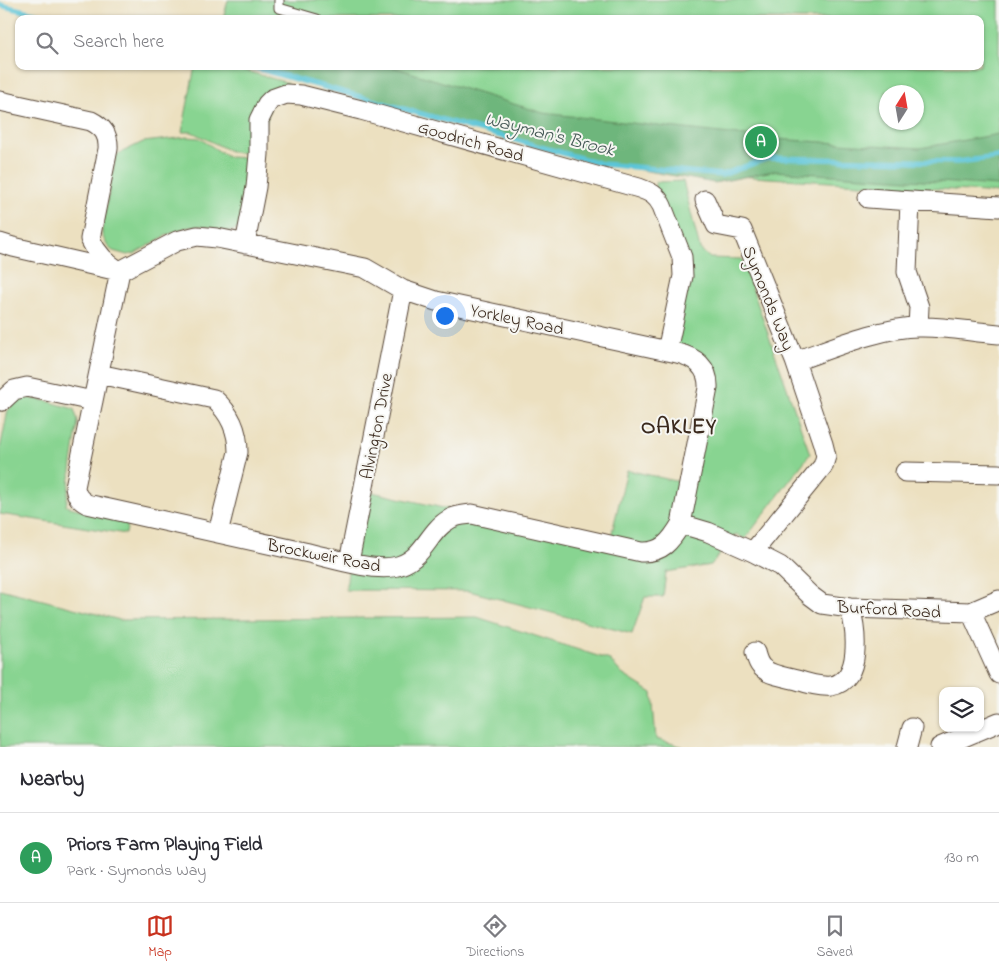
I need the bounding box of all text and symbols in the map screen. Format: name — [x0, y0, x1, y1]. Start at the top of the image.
search box — [15, 15, 984, 70]
icon: search — [33, 29, 61, 57]
text: Search here — [73, 29, 164, 56]
north arrow — [879, 85, 924, 130]
water label: Wayman's Brook — [482, 106, 618, 165]
street label: Goodrich Road — [414, 115, 526, 170]
pin: A — [745, 123, 777, 161]
street label: Symonds Way — [734, 242, 800, 355]
street label: Yorkley Road — [467, 298, 566, 344]
your location — [432, 303, 458, 329]
street label: Alvington Drive — [355, 370, 402, 482]
district label: OAKLEY — [641, 412, 717, 444]
street label: Brockweir Road — [264, 533, 383, 581]
street label: Burford Road — [835, 595, 941, 627]
map controls — [939, 687, 984, 732]
button: layers — [939, 687, 984, 732]
text: Nearby — [20, 765, 84, 795]
text: Priors Farm Playing Field — [67, 832, 262, 859]
text: A — [31, 846, 41, 870]
text: 130 m — [944, 846, 979, 870]
text: Park · Symonds Way — [67, 859, 206, 883]
tab: Map — [146, 912, 174, 963]
tab: Directions — [466, 912, 524, 963]
tab: Saved — [816, 912, 853, 963]

